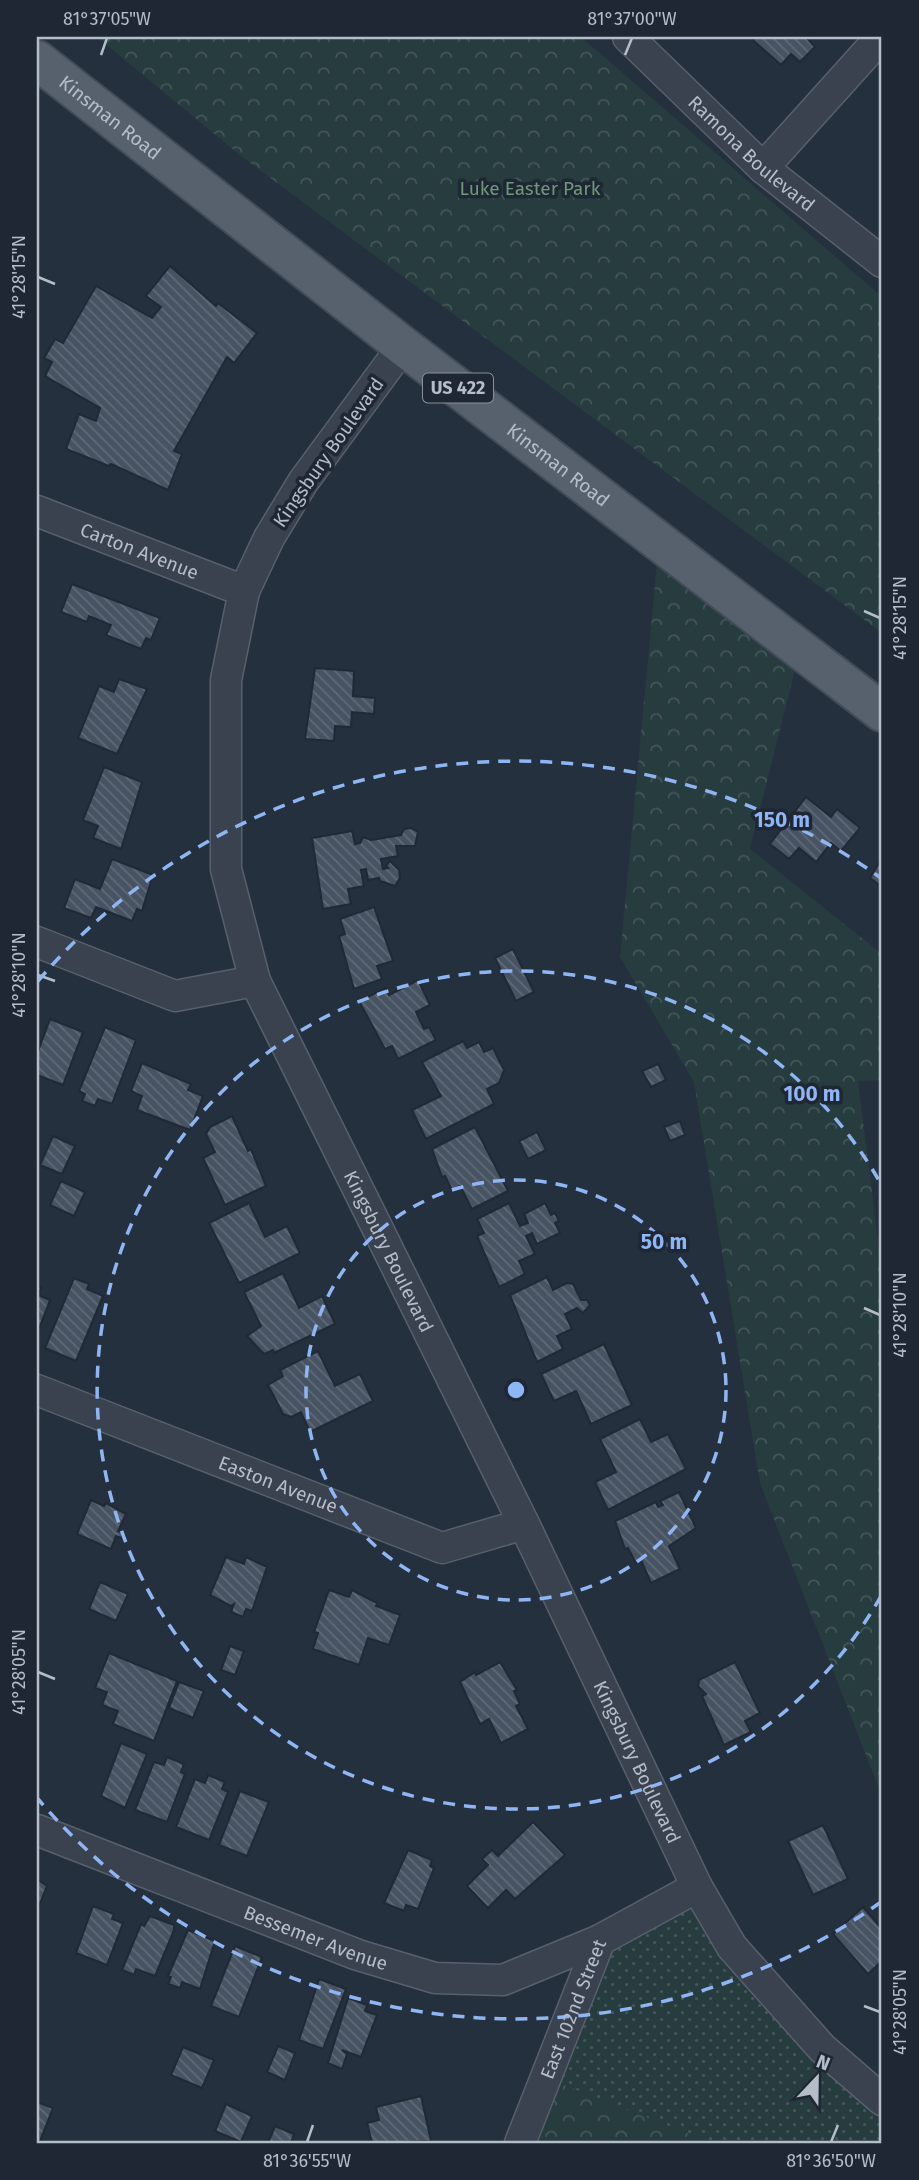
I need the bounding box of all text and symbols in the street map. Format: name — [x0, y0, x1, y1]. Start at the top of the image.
text: 81°37'05"W — [63, 8, 151, 30]
text: 81°37'00"W — [587, 8, 677, 30]
street label: Kinsman Road — [54, 71, 166, 165]
street label: Ramona Boulevard — [683, 91, 819, 217]
park label: Luke Easter Park — [460, 177, 601, 200]
text: 41°28'15"N — [8, 235, 30, 319]
street label: Kingsbury Boulevard — [268, 373, 389, 532]
road number: US 422 — [423, 374, 493, 402]
street label: Kinsman Road — [502, 419, 614, 512]
street label: Carton Avenue — [77, 518, 202, 584]
text: 41°28'15"N — [889, 576, 911, 660]
text: 150 m — [754, 807, 810, 833]
text: 41°28'10"N — [8, 932, 30, 1018]
text: 100 m — [783, 1081, 841, 1107]
street label: Kingsbury Boulevard — [339, 1167, 438, 1336]
text: 50 m — [641, 1229, 687, 1255]
text: 41°28'10"N — [889, 1272, 911, 1358]
centre of rings — [504, 1378, 528, 1402]
street label: Easton Avenue — [215, 1451, 341, 1518]
text: 41°28'05"N — [8, 1629, 30, 1715]
street label: Kingsbury Boulevard — [588, 1677, 686, 1847]
street label: Bessemer Avenue — [240, 1901, 390, 1975]
street label: East 102nd Street — [535, 1936, 611, 2082]
text: 41°28'05"N — [889, 1969, 911, 2055]
north arrow — [782, 2044, 852, 2114]
text: N — [813, 2050, 833, 2076]
text: 81°36'55"W — [263, 2150, 351, 2172]
text: 81°36'50"W — [786, 2150, 876, 2172]

